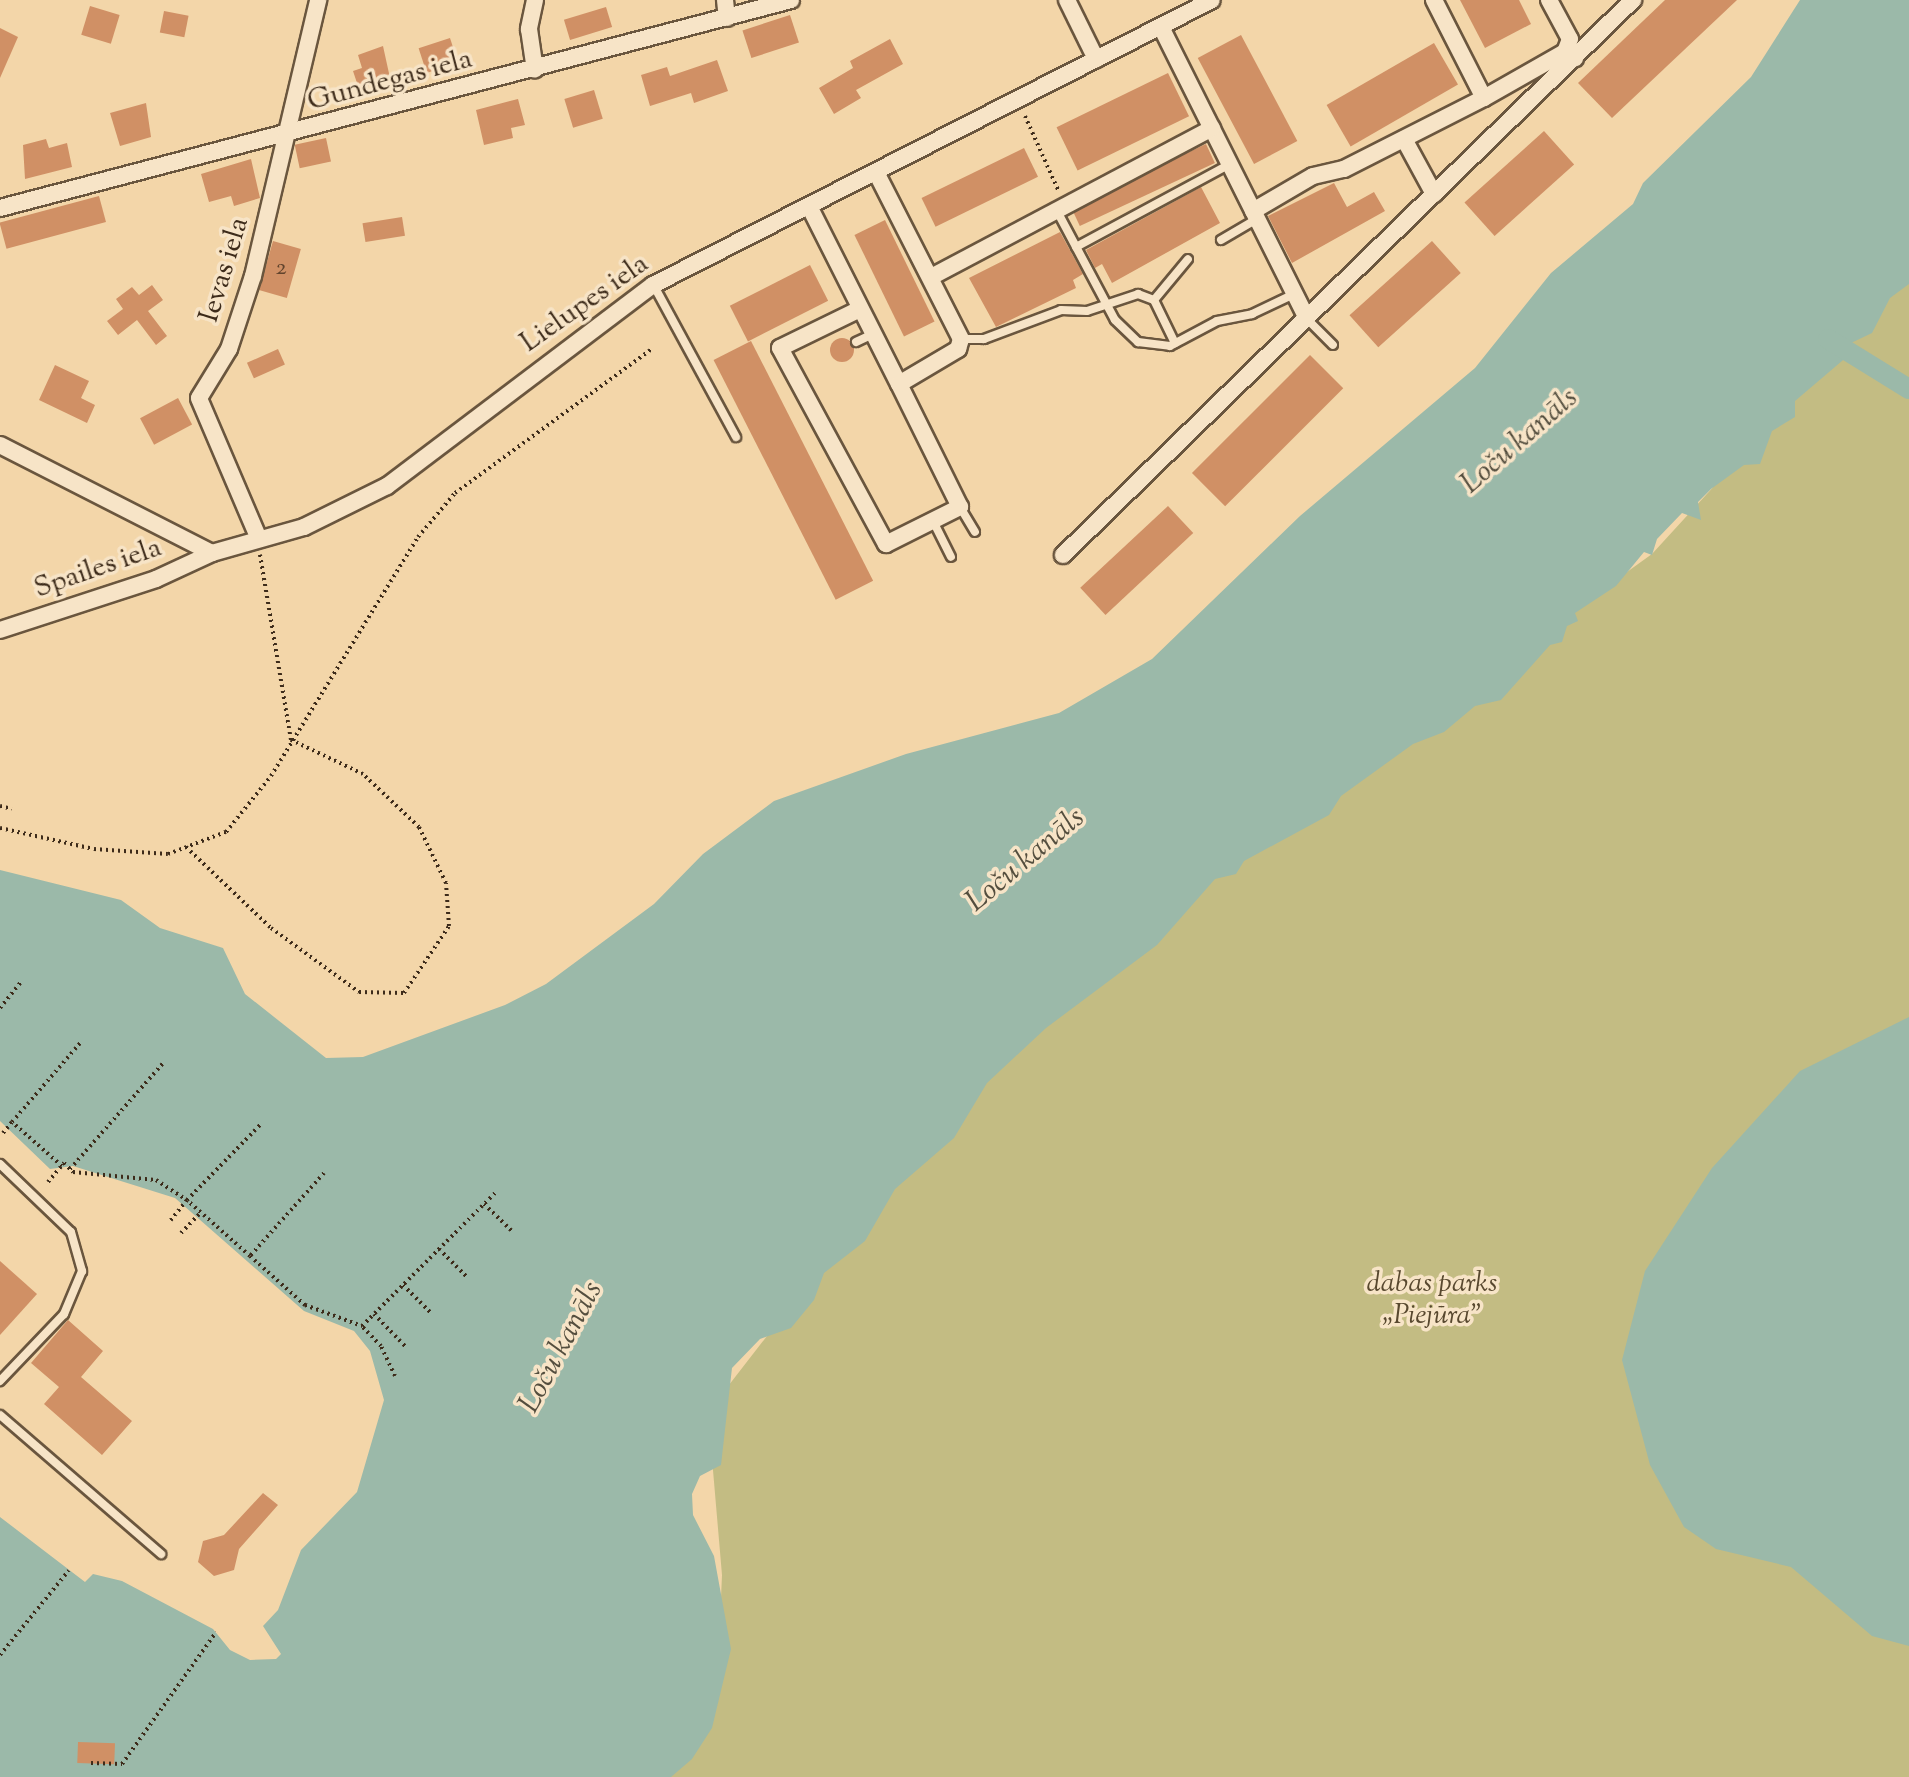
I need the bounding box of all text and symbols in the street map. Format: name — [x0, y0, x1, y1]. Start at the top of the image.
street label: Gundegas iela — [304, 43, 476, 119]
street label: Ievas iela — [193, 214, 257, 326]
street label: Lielupes iela — [515, 248, 655, 360]
house number: 2 — [275, 255, 287, 283]
water label: Loču kanāls — [1454, 381, 1586, 503]
street label: Spailes iela — [30, 532, 166, 606]
water label: Loču kanāls — [959, 801, 1093, 921]
park label: dabas parks „Piejūra” — [1367, 1267, 1497, 1333]
water label: Loču kanāls — [512, 1276, 612, 1420]

